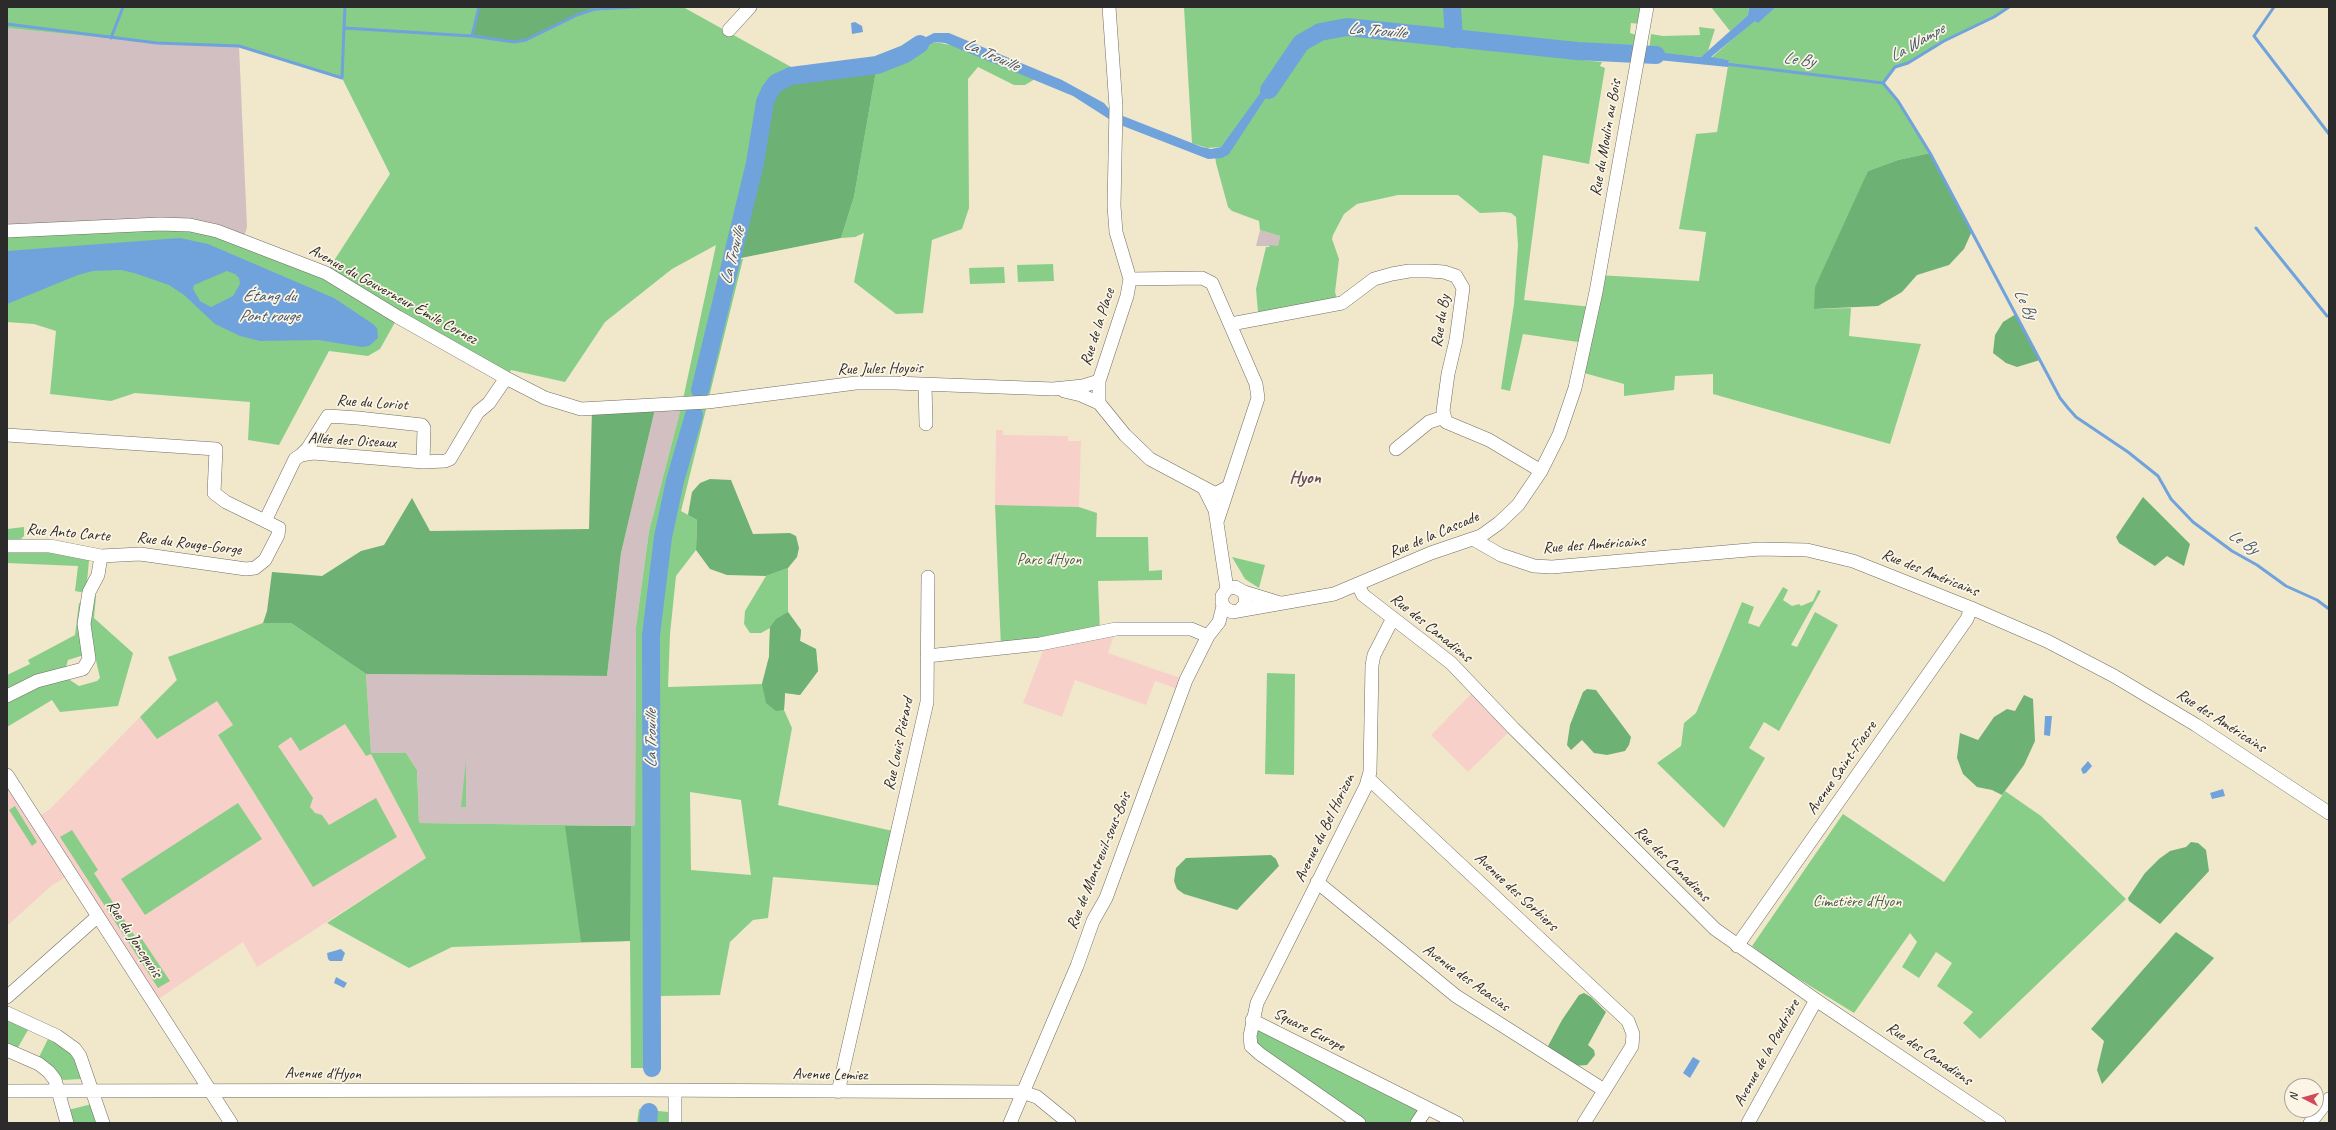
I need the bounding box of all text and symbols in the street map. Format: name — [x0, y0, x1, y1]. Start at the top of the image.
water label: La Trouille — [1347, 18, 1407, 44]
water label: La Wampe — [1886, 19, 1948, 67]
water label: La Trouille — [960, 34, 1022, 76]
water label: Le By — [1782, 48, 1816, 72]
street label: Rue du Moulin au Bois — [1586, 78, 1626, 198]
water label: La Trouille — [716, 225, 750, 287]
street label: Avenue du Gouverneur Émile Cornez — [306, 241, 480, 349]
water label: Le By — [2009, 285, 2041, 323]
street label: Rue de la Place — [1076, 286, 1120, 368]
water label: Étang du Pont rouge — [239, 287, 299, 327]
street label: Rue du By — [1427, 293, 1455, 349]
street label: Rue Jules Hoyois — [837, 359, 923, 379]
street label: Rue du Loriot — [336, 391, 408, 415]
street label: Allée des Oiseaux — [307, 429, 397, 453]
district label: Hyon — [1289, 467, 1321, 489]
street label: Rue de la Cascade — [1386, 507, 1482, 563]
street label: Rue Anto Carte — [25, 520, 111, 546]
water label: Le By — [2224, 525, 2262, 559]
street label: Rue du Rouge-Gorge — [136, 528, 242, 560]
street label: Rue des Américains — [1542, 532, 1646, 558]
street label: Rue des Américains — [1879, 545, 1981, 601]
park label: Parc d'Hyon — [1017, 550, 1081, 570]
street label: Rue des Canadiens — [1386, 589, 1476, 667]
street label: Rue des Américains — [2173, 685, 2269, 757]
street label: Rue Louis Piérard — [880, 696, 918, 792]
water label: La Trouille — [642, 710, 662, 768]
street label: Avenue Saint-Fiacre — [1803, 718, 1881, 818]
street label: Avenue du Bel Horizon — [1290, 771, 1360, 885]
street label: Rue de Montreuil-sous-Bois — [1063, 790, 1135, 932]
street label: Rue des Canadiens — [1630, 822, 1714, 906]
street label: Avenue des Sorbiers — [1470, 849, 1562, 935]
park label: Cimetière d'Hyon — [1813, 892, 1901, 912]
street label: Rue du Joncquois — [102, 897, 166, 981]
street label: Avenue des Acacias — [1419, 940, 1513, 1016]
street label: Avenue de la Poudrière — [1730, 996, 1804, 1110]
street label: Square Europe — [1270, 1004, 1348, 1056]
street label: Rue des Canadiens — [1883, 1018, 1975, 1090]
street label: Avenue d'Hyon — [285, 1064, 361, 1084]
street label: Avenue Lemiez — [792, 1065, 868, 1085]
north arrow — [2284, 1078, 2324, 1118]
text: N — [2286, 1093, 2300, 1101]

